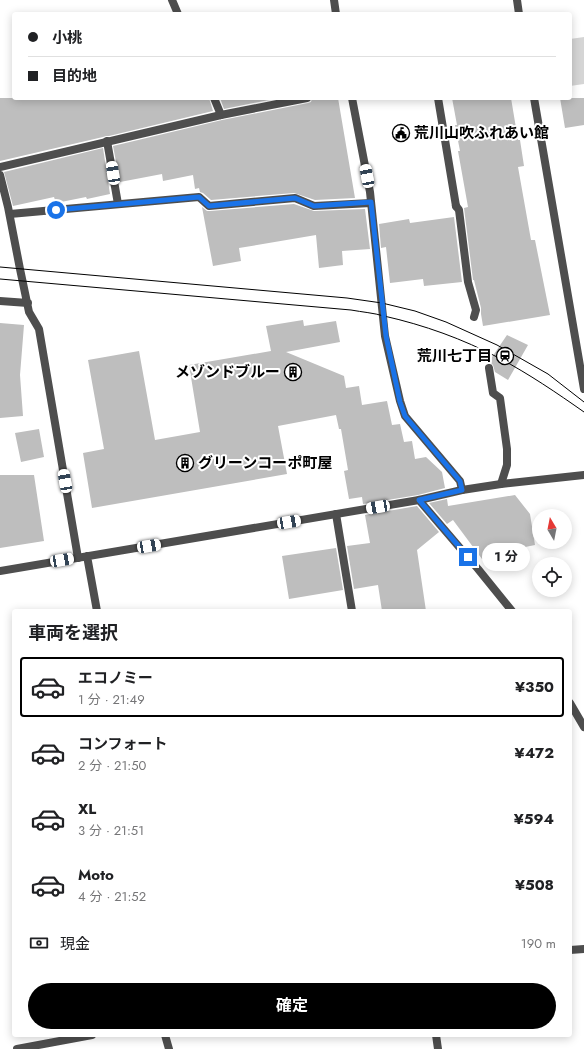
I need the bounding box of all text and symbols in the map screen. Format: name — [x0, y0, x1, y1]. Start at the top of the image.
text: 小桃 — [52, 27, 82, 49]
text: 目的地 — [52, 65, 97, 87]
place label: 荒川山吹ふれあい館 — [414, 122, 549, 144]
public building icon: 荒川山吹ふれあい館 — [391, 123, 411, 143]
car — [105, 160, 121, 186]
car — [359, 163, 375, 189]
route start — [47, 201, 65, 219]
place label: 荒川七丁目 — [417, 345, 492, 367]
station icon: 荒川七丁目 — [495, 346, 515, 366]
place label: メゾンドブルー — [175, 361, 280, 383]
building icon: メゾンドブルー — [283, 362, 303, 382]
place label: グリーンコーポ町屋 — [198, 452, 332, 474]
building icon: グリーンコーポ町屋 — [175, 453, 195, 473]
car — [57, 468, 73, 494]
car — [365, 499, 391, 515]
north arrow — [532, 509, 572, 549]
map controls — [532, 509, 572, 597]
car — [276, 514, 302, 530]
car — [136, 538, 162, 554]
callout: 1 分 — [482, 543, 530, 571]
text: 1 分 — [494, 547, 518, 566]
route end — [459, 548, 477, 566]
car — [49, 552, 75, 568]
button: locate — [532, 557, 572, 597]
text: 車両を選択 — [28, 620, 118, 646]
text: エコノミー — [78, 667, 153, 689]
icon: car — [30, 669, 66, 705]
text: ¥350 — [515, 676, 554, 698]
text: 1 分 · 21:49 — [78, 690, 145, 709]
text: コンフォート — [78, 733, 168, 755]
icon: car — [30, 735, 66, 771]
text: ¥472 — [515, 742, 554, 764]
text: 2 分 · 21:50 — [78, 756, 146, 775]
text: XL — [78, 798, 96, 820]
icon: car — [30, 801, 66, 837]
text: ¥594 — [514, 808, 554, 830]
text: 3 分 · 21:51 — [78, 821, 144, 840]
text: Moto — [78, 864, 114, 886]
icon: car — [30, 867, 66, 903]
text: ¥508 — [515, 874, 554, 896]
text: 4 分 · 21:52 — [78, 887, 146, 906]
icon: cash — [28, 932, 50, 954]
text: 現金 — [60, 933, 90, 955]
text: 190 m — [521, 934, 556, 953]
button: 確定 — [28, 983, 556, 1029]

